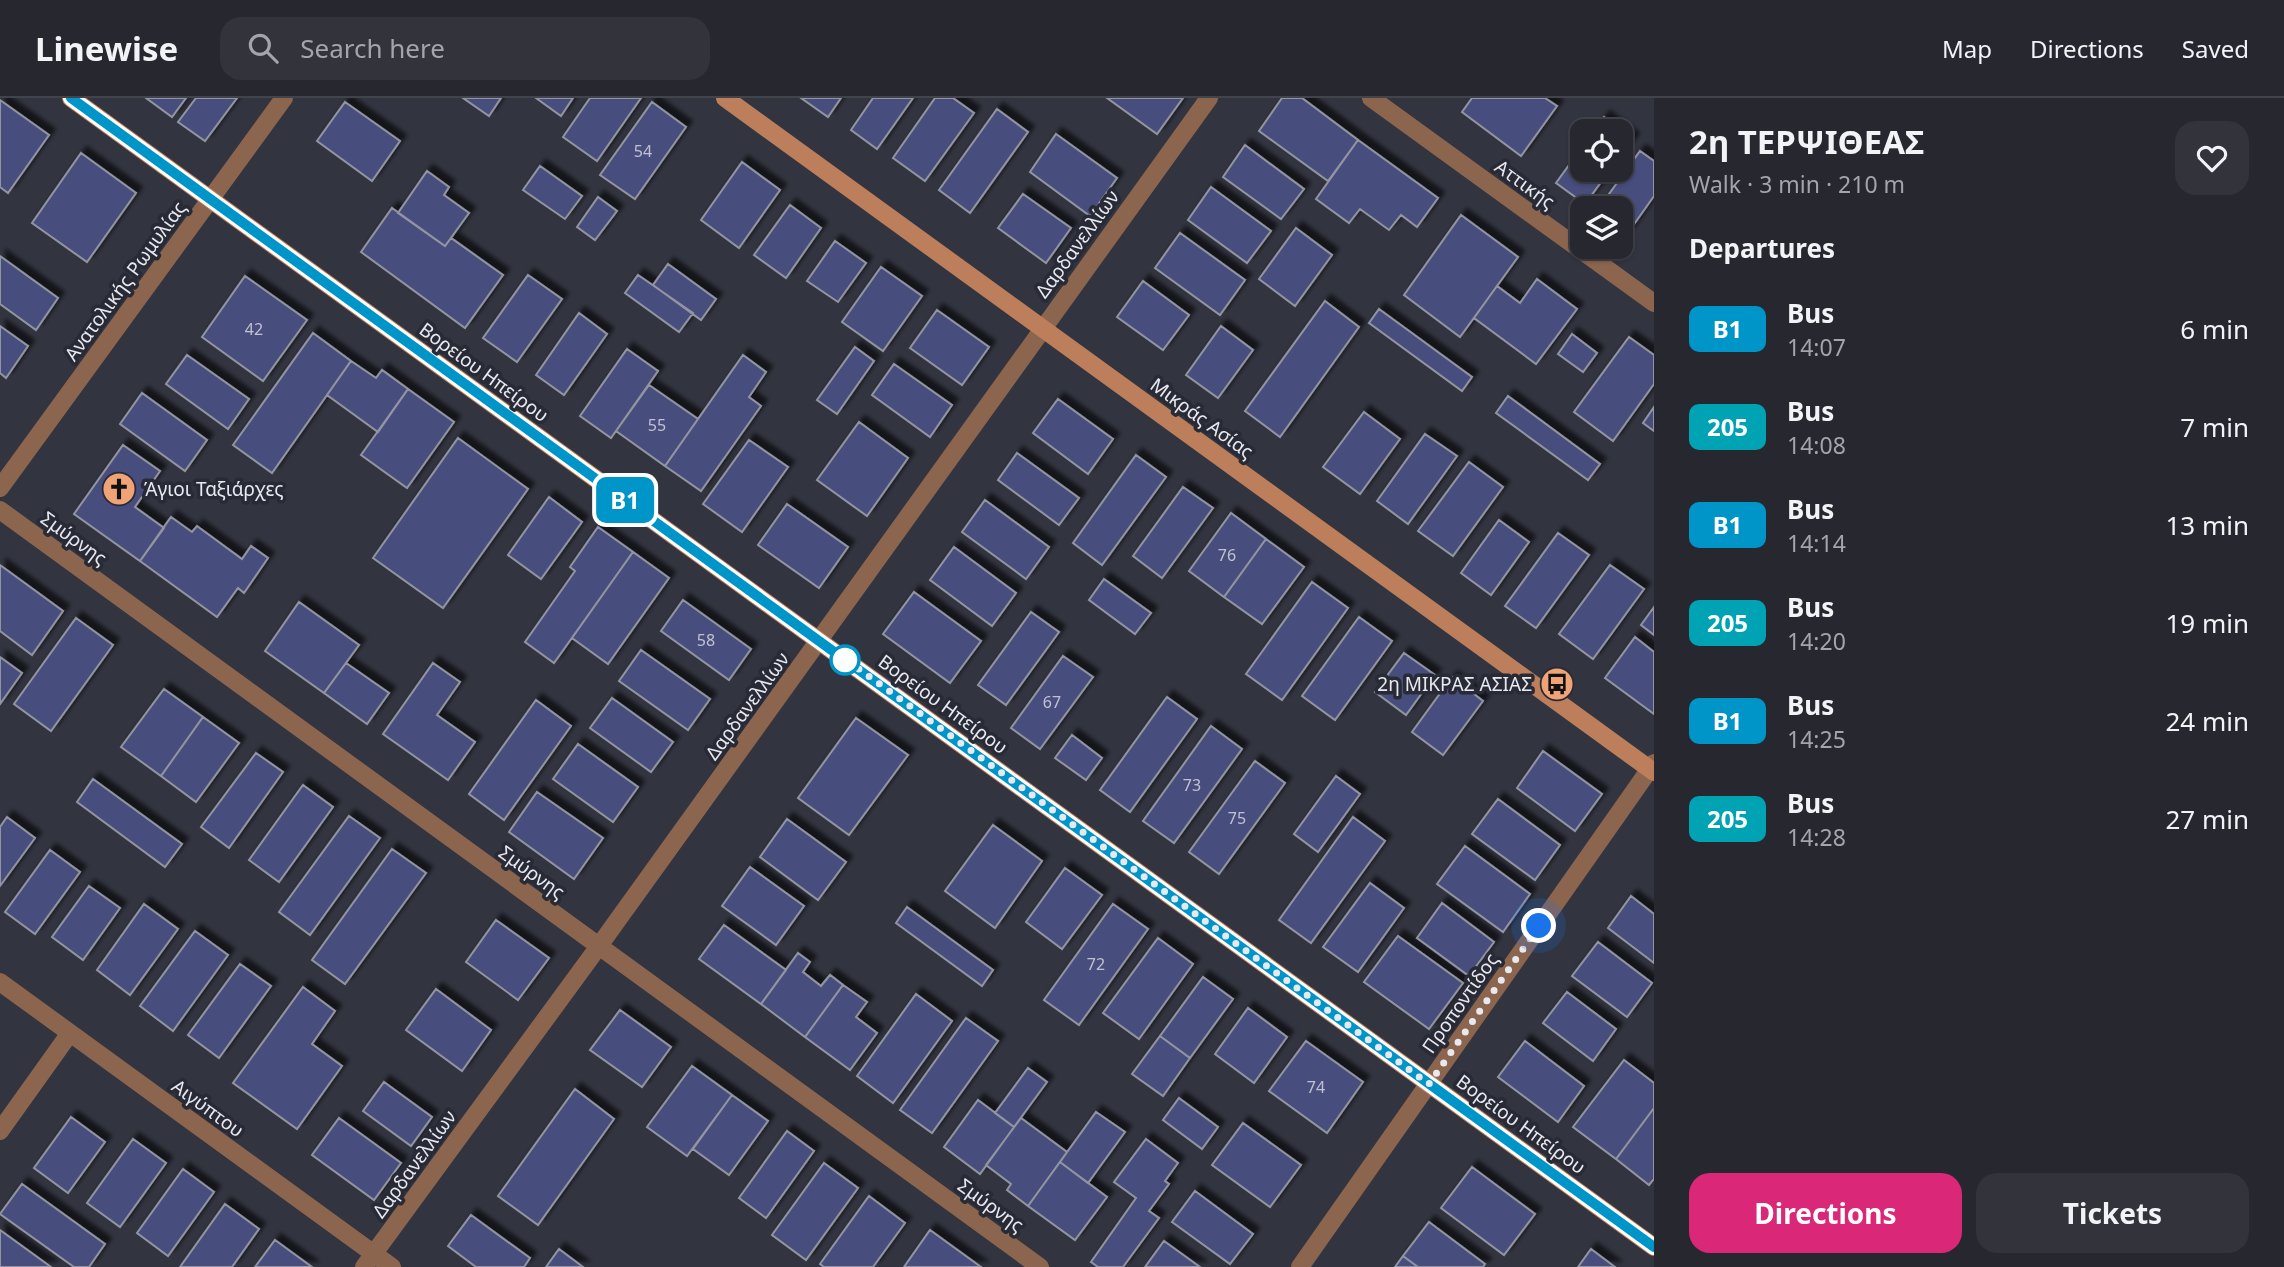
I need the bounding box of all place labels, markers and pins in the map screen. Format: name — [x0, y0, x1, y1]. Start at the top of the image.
church icon: Άγιοι Ταξιάρχες — [100, 470, 138, 508]
place label: Άγιοι Ταξιάρχες — [144, 476, 283, 502]
unlabelled marker — [830, 645, 860, 675]
bus stop icon: 2η ΜΙΚΡΑΣ ΑΣΙΑΣ — [1538, 665, 1576, 703]
place label: 2η ΜΙΚΡΑΣ ΑΣΙΑΣ — [1377, 671, 1532, 697]

